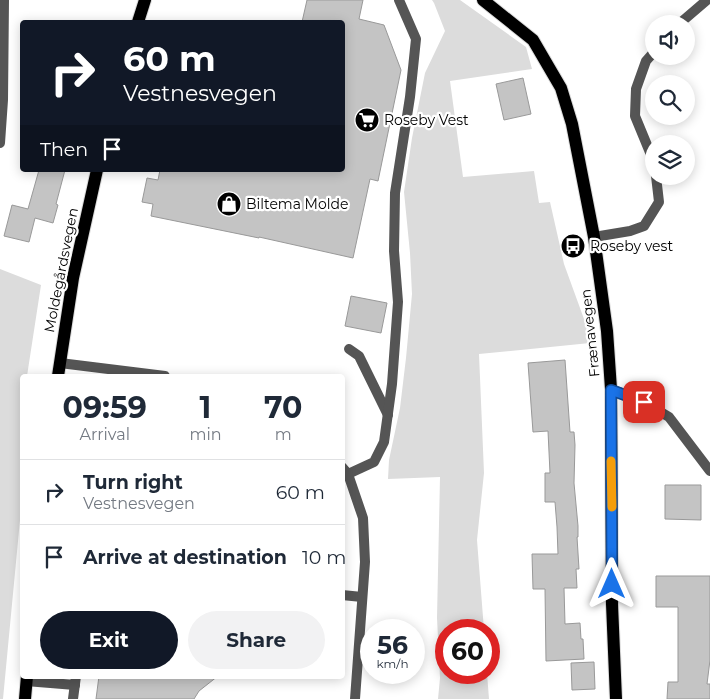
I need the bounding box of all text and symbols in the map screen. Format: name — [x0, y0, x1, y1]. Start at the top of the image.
map controls — [645, 15, 695, 185]
button: sound — [645, 15, 695, 65]
text: 60 m — [123, 37, 216, 80]
icon: right — [40, 40, 105, 105]
button: search — [645, 75, 695, 125]
text: Vestnesvegen — [123, 80, 277, 107]
supermarket icon: Roseby Vest — [354, 107, 380, 133]
place label: Roseby Vest — [384, 111, 469, 129]
icon: arrive — [98, 135, 126, 163]
button: layers — [645, 135, 695, 185]
text: Then — [40, 138, 88, 161]
shop icon: Biltema Molde — [216, 191, 242, 217]
place label: Biltema Molde — [246, 195, 349, 213]
street label: Moldegårdsvegen — [40, 206, 82, 334]
bus stop icon: Roseby vest — [560, 233, 586, 259]
place label: Roseby vest — [590, 237, 673, 255]
street label: Frænavegen — [576, 288, 604, 378]
pin — [623, 381, 665, 423]
icon: arrive — [630, 388, 658, 416]
text: 09:59 — [63, 389, 147, 426]
text: 1 — [200, 389, 211, 426]
text: 70 — [264, 389, 302, 426]
text: Arrival — [79, 425, 130, 444]
text: min — [189, 425, 222, 444]
text: m — [275, 425, 292, 444]
text: Turn right — [83, 471, 183, 494]
icon: right — [40, 478, 68, 506]
text: 60 m — [276, 481, 325, 504]
text: Vestnesvegen — [83, 494, 195, 513]
icon: arrive — [40, 543, 68, 571]
text: Arrive at destination — [83, 546, 287, 569]
text: 10 m — [302, 546, 347, 569]
position arrow — [585, 557, 637, 609]
button: Exit — [40, 611, 178, 669]
button: Share — [188, 611, 325, 669]
speed limit sign: 60 — [435, 619, 500, 684]
text: 56 — [377, 630, 408, 660]
text: km/h — [376, 656, 409, 671]

